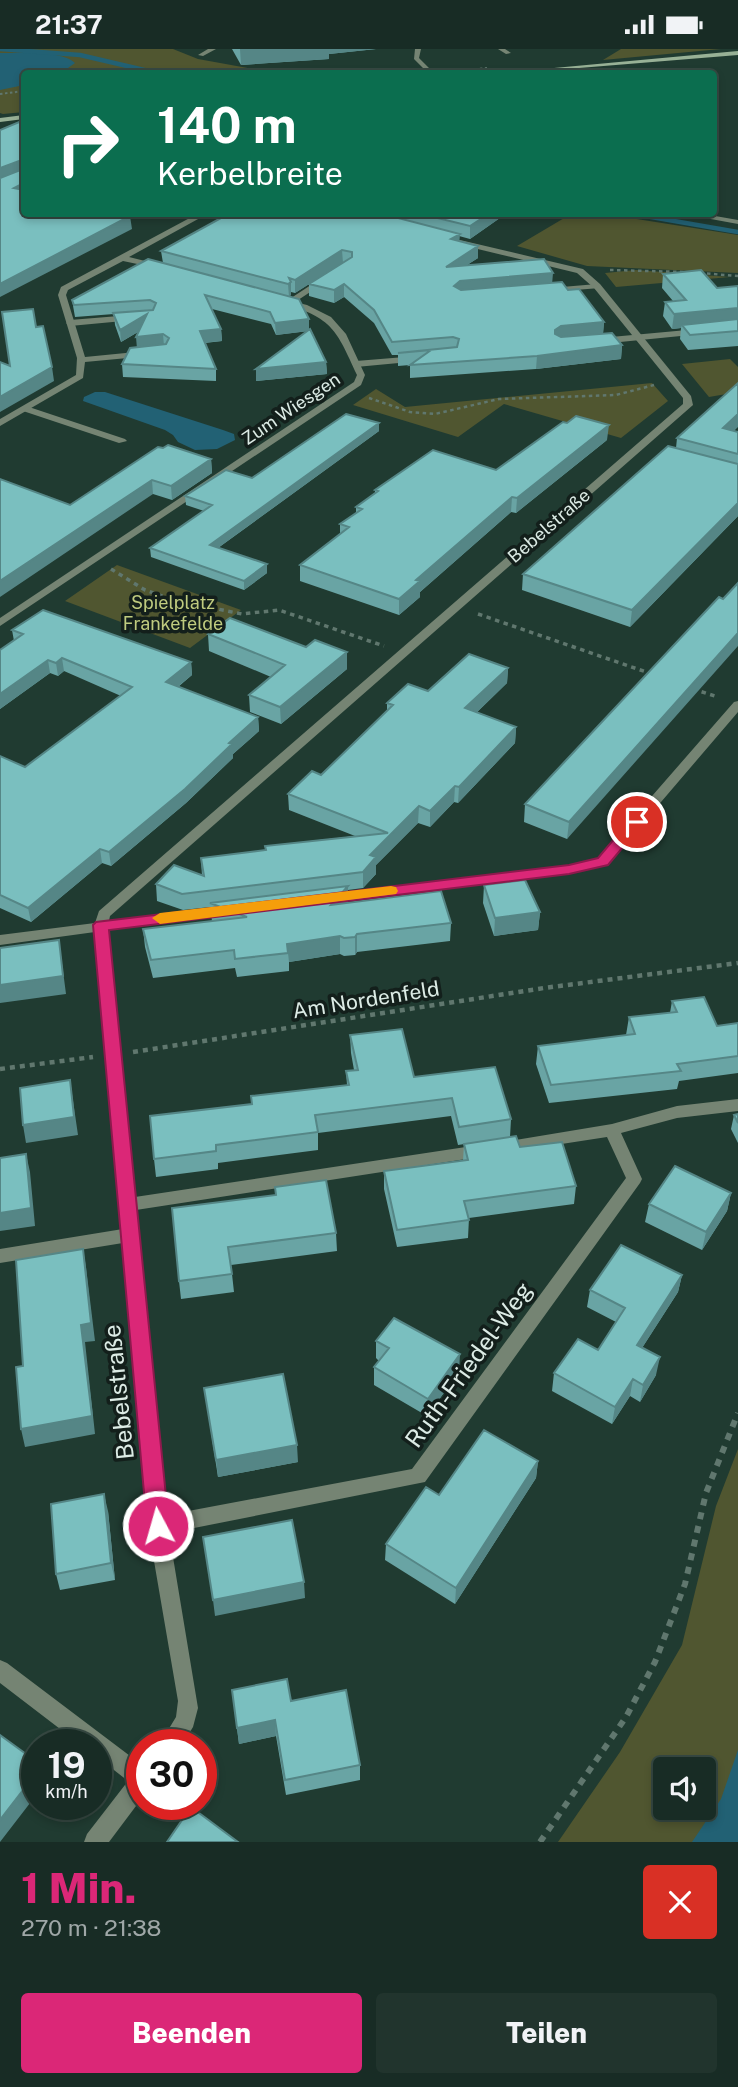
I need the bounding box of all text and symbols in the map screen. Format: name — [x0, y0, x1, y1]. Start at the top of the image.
text: 21:37 — [35, 9, 103, 40]
text: 140 m — [157, 96, 297, 154]
icon: right — [42, 98, 133, 189]
text: Kerbelbreite — [157, 155, 343, 192]
street label: Zum Wiesgen — [238, 368, 344, 449]
street label: Bebelstraße — [503, 484, 594, 567]
park label: Spielplatz Frankefelde — [123, 592, 223, 634]
pin — [607, 792, 667, 852]
icon: arrive — [618, 803, 656, 841]
street label: Am Nordenfeld — [291, 976, 441, 1023]
street label: Ruth-Friedel-Weg — [399, 1276, 538, 1453]
street label: Bebelstraße — [97, 1323, 139, 1461]
position arrow — [121, 1489, 195, 1563]
speed limit sign: 30 — [126, 1729, 217, 1820]
text: 19 — [47, 1745, 86, 1786]
map controls — [653, 1757, 716, 1820]
button: sound — [653, 1757, 716, 1820]
text: km/h — [45, 1781, 88, 1802]
text: 1 Min. — [21, 1863, 137, 1912]
button: close — [643, 1865, 717, 1939]
text: 270 m · 21:38 — [21, 1914, 161, 1941]
button: Beenden — [21, 1993, 362, 2073]
button: Teilen — [376, 1993, 717, 2073]

